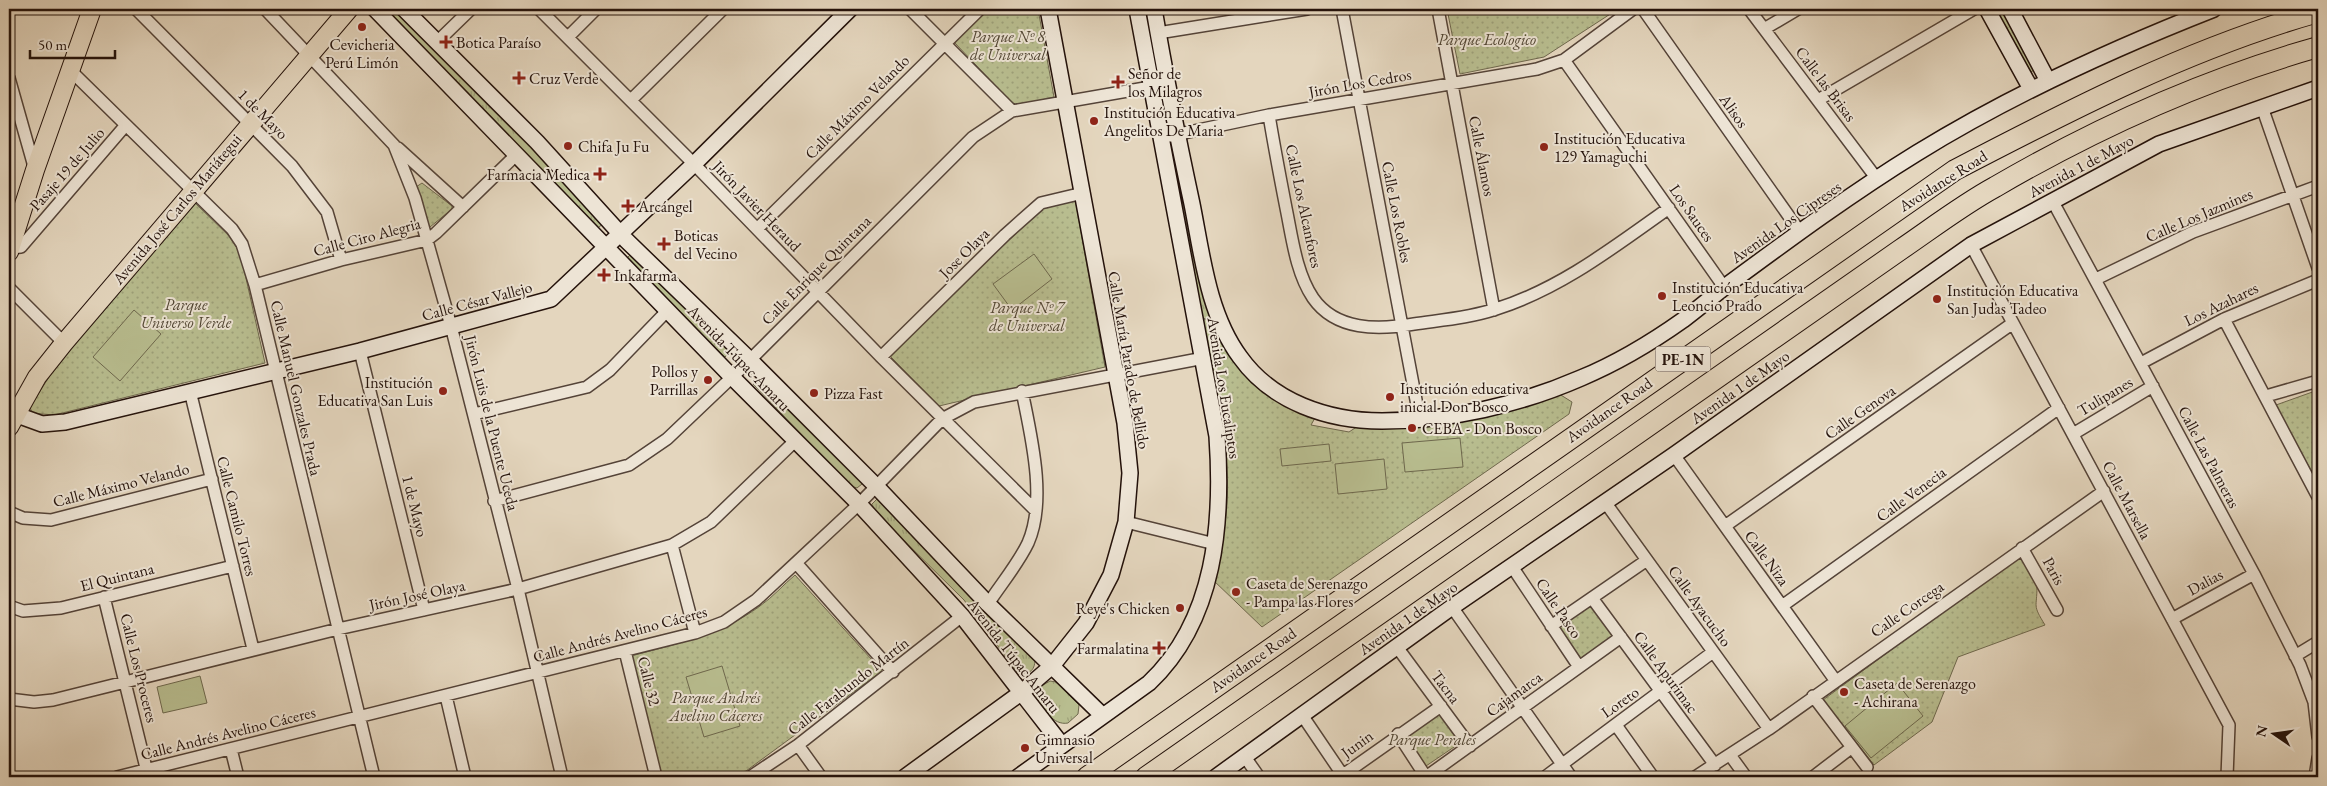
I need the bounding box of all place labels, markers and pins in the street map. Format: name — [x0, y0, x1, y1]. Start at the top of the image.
marker: Cevicheria Perú Limón — [356, 21, 368, 33]
place label: Botica Paraíso — [456, 32, 541, 53]
place label: Cevicheria Perú Limón — [325, 34, 399, 73]
marker: Botica Paraíso — [440, 36, 452, 48]
place label: Señor de los Milagros — [1128, 63, 1202, 102]
place label: Cruz Verde — [529, 68, 598, 89]
marker: Cruz Verde — [513, 72, 525, 84]
marker: Señor de los Milagros — [1112, 76, 1124, 88]
place label: Institución Educativa Angelitos De Maria — [1103, 102, 1236, 141]
marker: Institución Educativa Angelitos De Maria — [1088, 115, 1100, 127]
place label: Institución Educativa 129 Yamaguchi — [1554, 128, 1686, 167]
place label: Chifa Ju Fu — [578, 136, 650, 157]
marker: Chifa Ju Fu — [562, 140, 574, 152]
marker: Institución Educativa 129 Yamaguchi — [1538, 141, 1550, 153]
place label: Farmacia Medica — [487, 164, 591, 185]
marker: Farmacia Medica — [594, 168, 606, 180]
place label: Arcángel — [637, 196, 693, 217]
marker: Arcángel — [622, 200, 634, 212]
place label: Boticas del Vecino — [674, 225, 737, 264]
marker: Boticas del Vecino — [658, 238, 670, 250]
place label: Inkafarma — [614, 265, 678, 286]
marker: Inkafarma — [598, 269, 610, 281]
place label: Institución Educativa Leoncio Prado — [1672, 277, 1804, 316]
place label: Institución Educativa San Judas Tadeo — [1947, 280, 2079, 319]
marker: Institución Educativa Leoncio Prado — [1656, 290, 1668, 302]
marker: Institución Educativa San Judas Tadeo — [1931, 293, 1943, 305]
place label: Pollos y Parrillas — [650, 361, 699, 400]
place label: Institución Educativa San Luis — [318, 372, 434, 411]
marker: Pollos y Parrillas — [702, 374, 714, 386]
place label: Institución educativa inicial Don Bosco — [1400, 378, 1529, 417]
place label: Pizza Fast — [824, 383, 883, 404]
marker: Institución Educativa San Luis — [437, 385, 449, 397]
marker: Pizza Fast — [808, 387, 820, 399]
marker: Institución educativa inicial Don Bosco — [1384, 391, 1396, 403]
place label: CEBA - Don Bosco — [1422, 418, 1542, 439]
marker: CEBA - Don Bosco — [1406, 422, 1418, 434]
place label: Caseta de Serenazgo - Pampa las Flores — [1246, 573, 1368, 612]
marker: Caseta de Serenazgo - Pampa las Flores — [1230, 586, 1242, 598]
place label: Reye's Chicken — [1076, 598, 1171, 619]
marker: Reye's Chicken — [1174, 602, 1186, 614]
place label: Farmalatina — [1077, 638, 1150, 659]
marker: Farmalatina — [1153, 642, 1165, 654]
place label: Caseta de Serenazgo - Achirana — [1854, 673, 1976, 712]
marker: Caseta de Serenazgo - Achirana — [1838, 686, 1850, 698]
place label: Gimnasio Universal — [1035, 729, 1095, 768]
marker: Gimnasio Universal — [1019, 742, 1031, 754]

